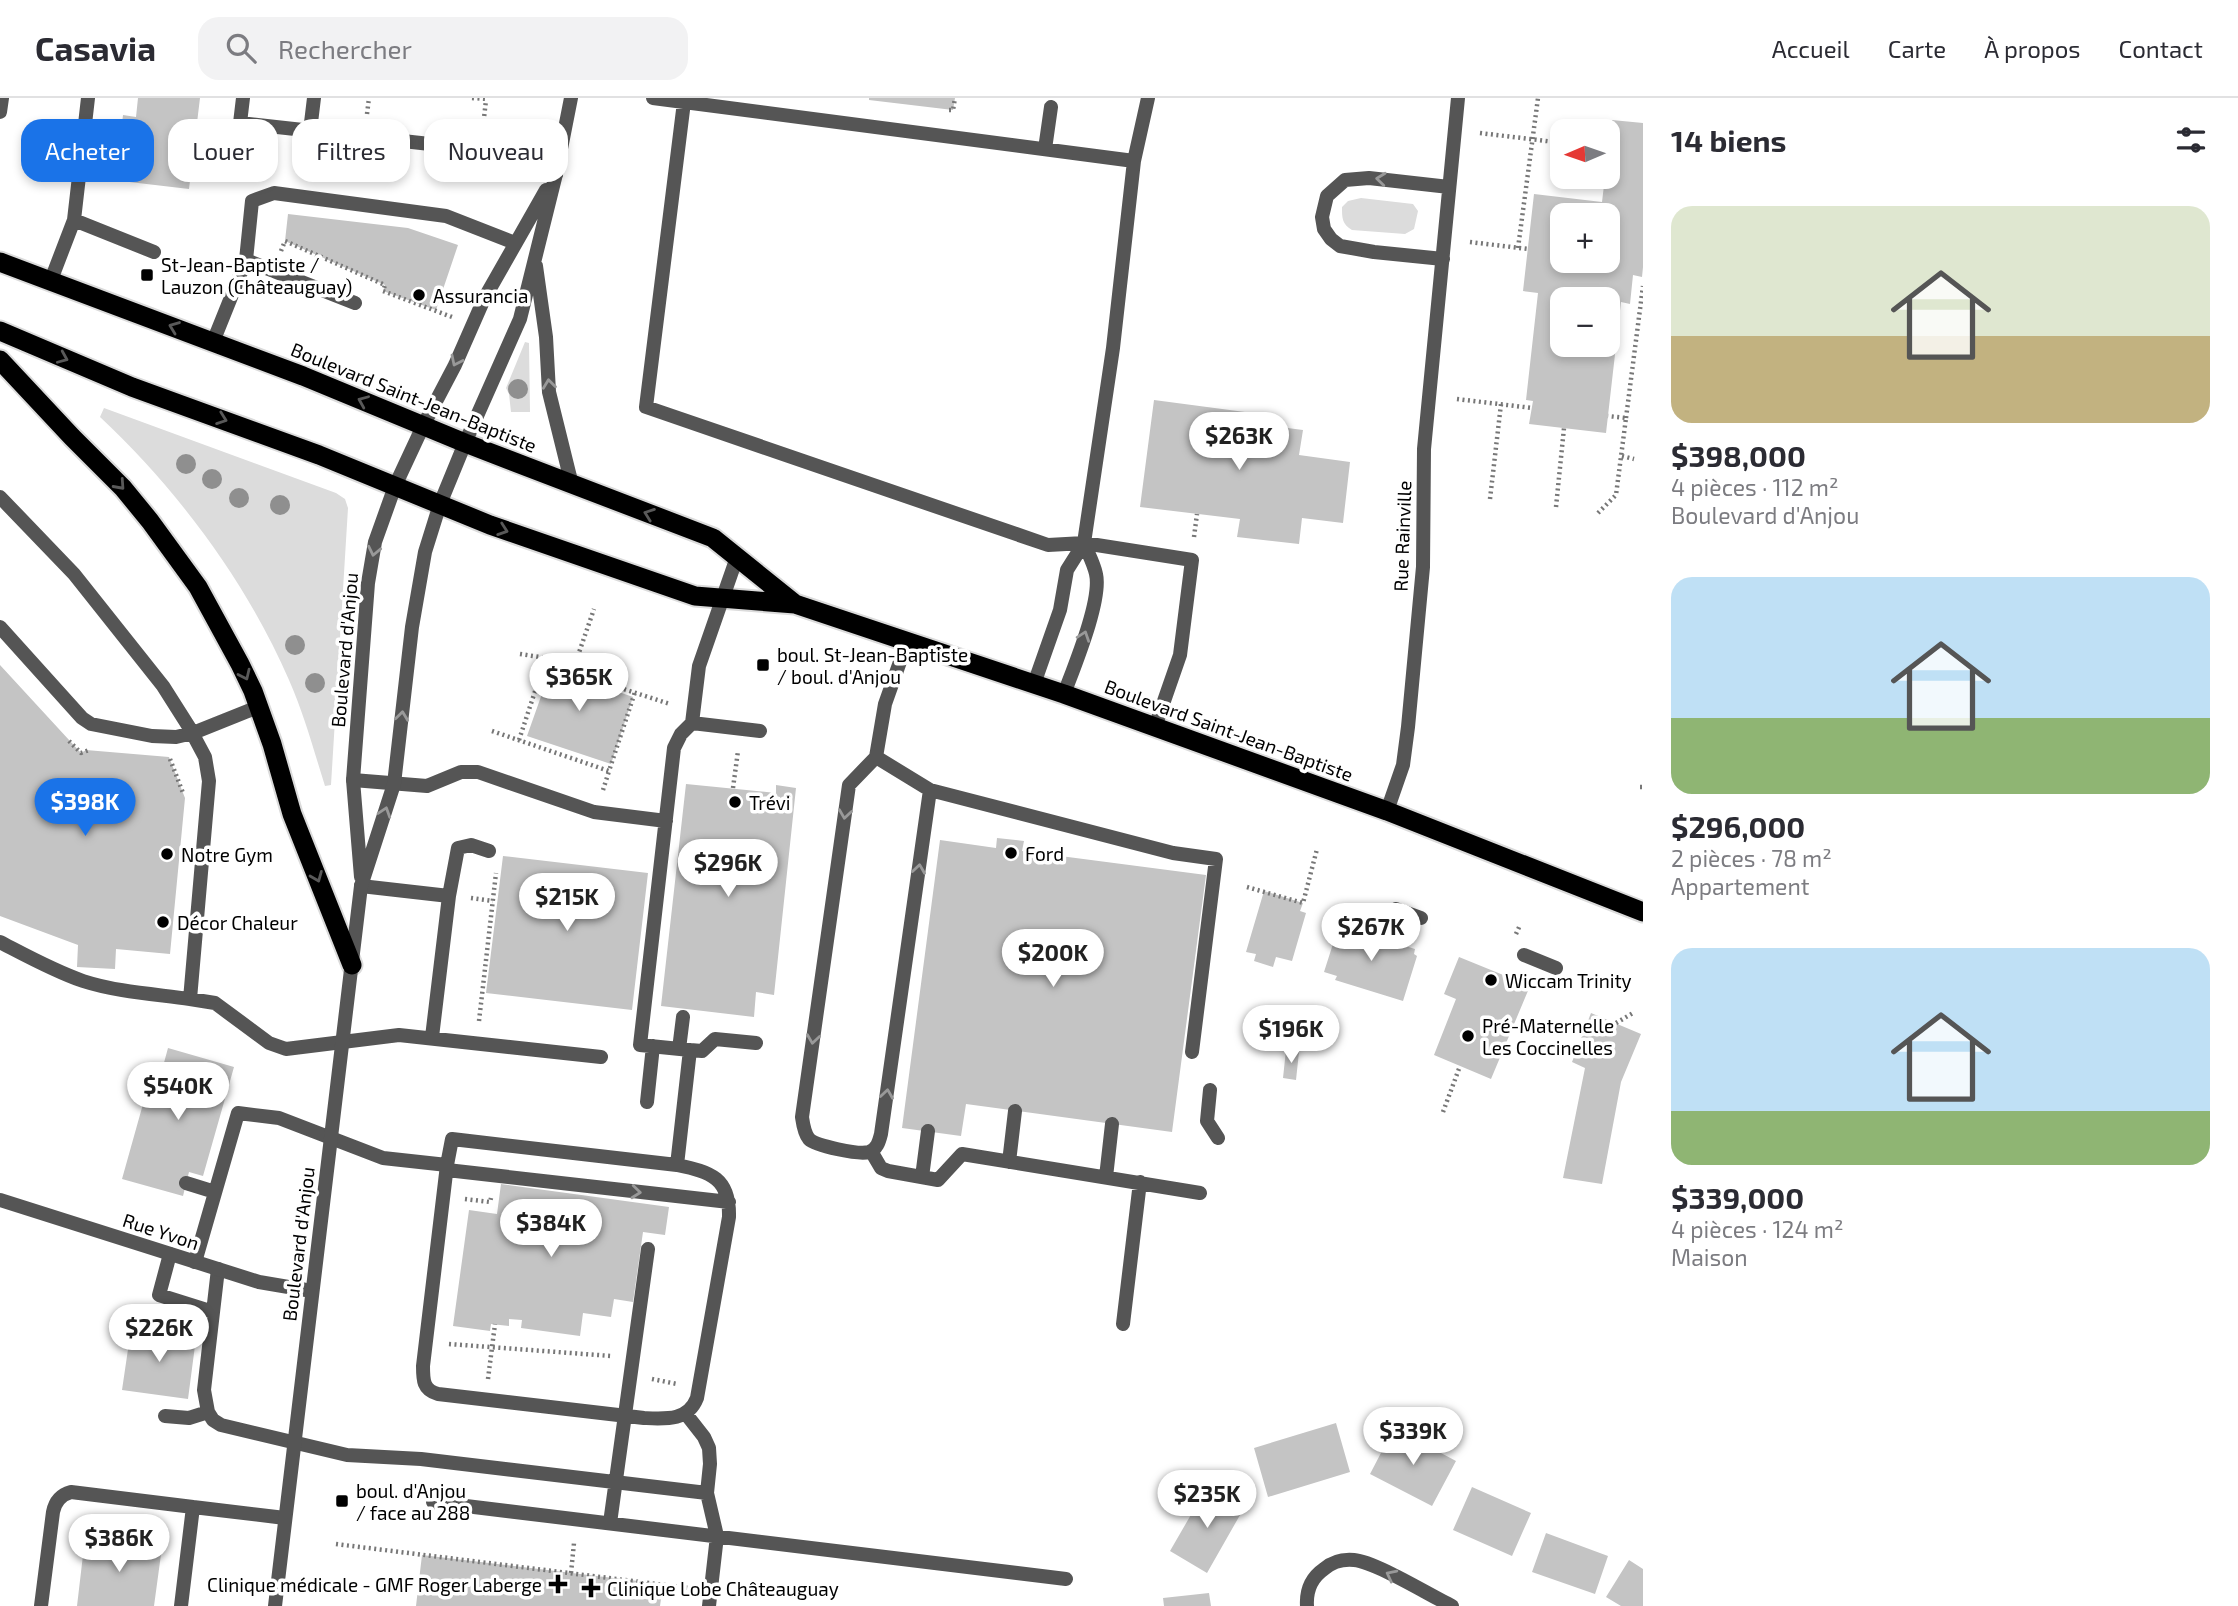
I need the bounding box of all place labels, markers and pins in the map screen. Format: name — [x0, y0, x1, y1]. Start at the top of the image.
place label: St-Jean-Baptiste / Lauzon (Châteauguay) — [161, 253, 352, 298]
marker: St-Jean-Baptiste / Lauzon (Châteauguay) — [139, 267, 155, 283]
place label: Assurancia — [433, 284, 528, 307]
marker: Assurancia — [411, 287, 427, 303]
pin: $263K — [1190, 412, 1288, 472]
place label: boul. St-Jean-Baptiste / boul. d'Anjou — [777, 643, 968, 688]
pin: $365K — [530, 654, 628, 713]
marker: boul. St-Jean-Baptiste / boul. d'Anjou — [755, 657, 771, 673]
pin: $398K — [36, 778, 134, 838]
place label: Trévi — [749, 791, 791, 814]
marker: Trévi — [727, 794, 743, 810]
pin: $296K — [679, 840, 777, 899]
place label: Ford — [1025, 842, 1064, 865]
place label: Notre Gym — [181, 843, 273, 866]
marker: Ford — [1003, 845, 1019, 861]
marker: Notre Gym — [159, 846, 175, 862]
pin: $215K — [518, 874, 616, 933]
pin: $267K — [1322, 904, 1420, 963]
place label: Décor Chaleur — [177, 911, 298, 934]
marker: Décor Chaleur — [155, 914, 171, 930]
pin: $200K — [1004, 930, 1102, 989]
place label: Wiccam Trinity — [1505, 969, 1632, 992]
marker: Wiccam Trinity — [1483, 972, 1499, 988]
pin: $196K — [1242, 1006, 1340, 1065]
place label: Pré-Maternelle Les Coccinelles — [1482, 1014, 1614, 1059]
marker: Pré-Maternelle Les Coccinelles — [1460, 1028, 1476, 1044]
pin: $540K — [129, 1062, 227, 1122]
pin: $384K — [502, 1200, 600, 1259]
pin: $226K — [110, 1304, 208, 1364]
pin: $339K — [1364, 1408, 1462, 1467]
pin: $235K — [1158, 1470, 1256, 1530]
place label: boul. d'Anjou / face au 288 — [356, 1479, 470, 1524]
marker: boul. d'Anjou / face au 288 — [334, 1493, 350, 1509]
pin: $386K — [70, 1514, 168, 1574]
place label: Clinique médicale - GMF Roger Laberge — [207, 1573, 542, 1596]
marker: Clinique médicale - GMF Roger Laberge — [548, 1574, 568, 1594]
place label: Clinique Lobe Châteauguay — [607, 1577, 839, 1600]
marker: Clinique Lobe Châteauguay — [581, 1578, 601, 1598]

